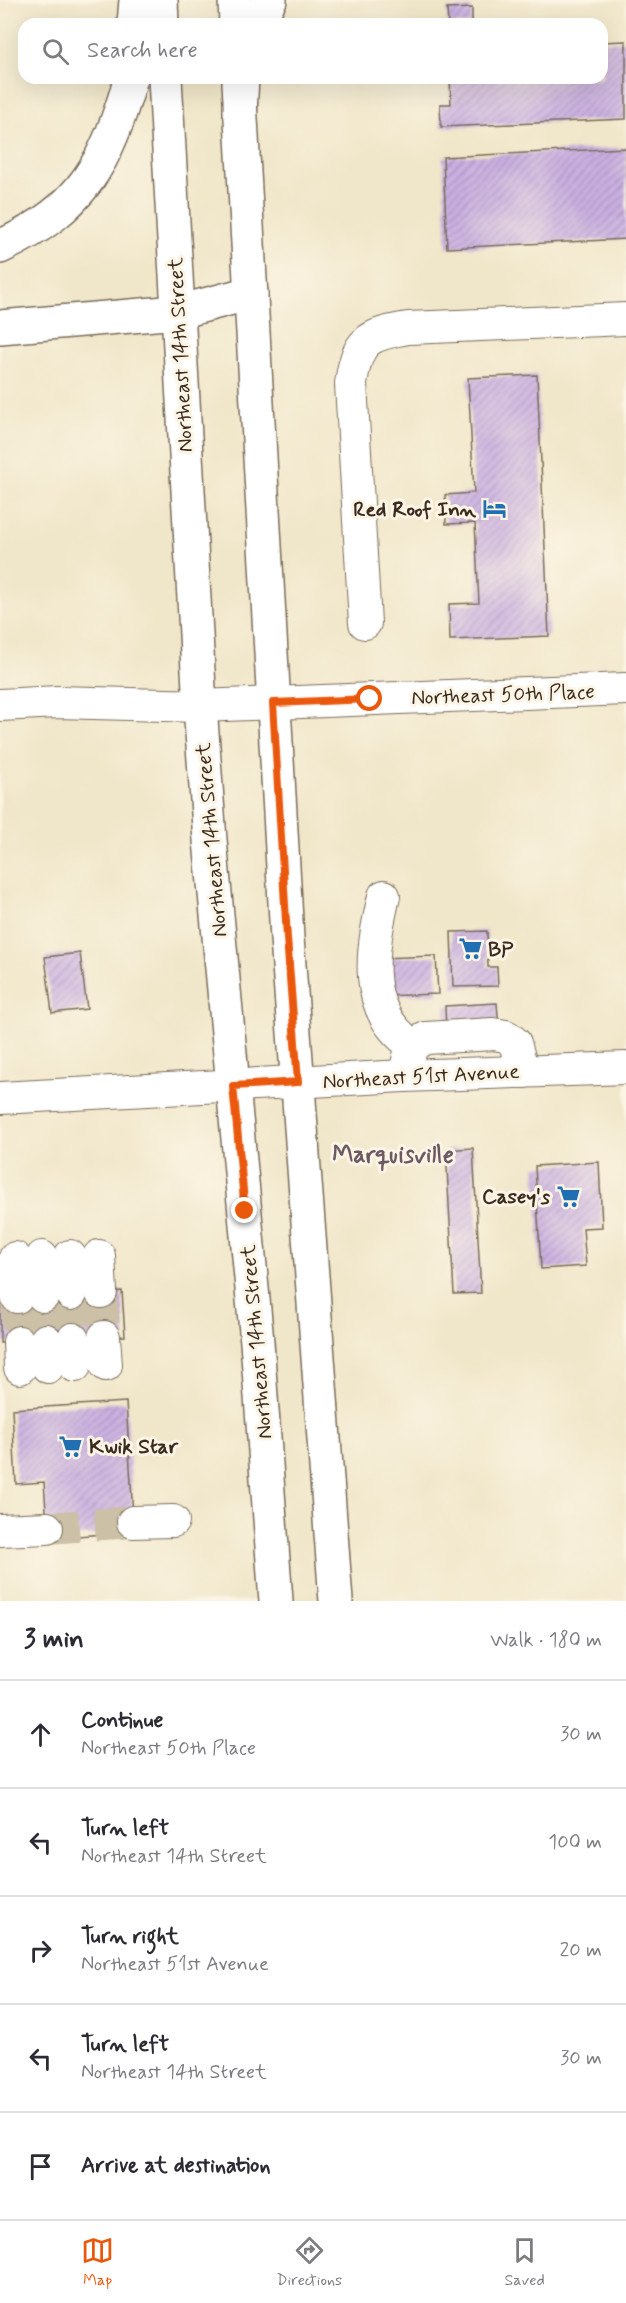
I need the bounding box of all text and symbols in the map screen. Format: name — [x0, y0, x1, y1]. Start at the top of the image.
search box — [18, 18, 608, 84]
icon: search — [39, 35, 72, 68]
text: Search here — [87, 37, 198, 65]
street label: Northeast 14th Street — [162, 256, 200, 453]
place label: Red Roof Inn — [353, 496, 477, 524]
hotel icon: Red Roof Inn — [481, 496, 507, 522]
street label: Northeast 50th Place — [411, 678, 595, 712]
route start — [356, 685, 382, 711]
street label: Northeast 14th Street — [189, 741, 234, 938]
supermarket icon: BP — [457, 936, 483, 962]
place label: BP — [488, 936, 514, 964]
street label: Northeast 51st Avenue — [322, 1058, 520, 1096]
district label: Marquisville — [332, 1140, 454, 1171]
place label: Casey's — [482, 1183, 551, 1211]
supermarket icon: Casey's — [555, 1183, 581, 1209]
route end — [231, 1197, 257, 1223]
street label: Northeast 14th Street — [234, 1243, 279, 1440]
supermarket icon: Kwik Star — [58, 1433, 84, 1459]
place label: Kwik Star — [89, 1433, 179, 1461]
text: 3 min — [24, 1623, 84, 1657]
text: Walk · 180 m — [490, 1627, 602, 1654]
text: Continue — [81, 1707, 163, 1735]
icon: ahead — [24, 1718, 57, 1751]
text: 30 m — [560, 1721, 602, 1748]
text: Northeast 50th Place — [81, 1735, 256, 1762]
text: Turn left — [81, 1815, 169, 1843]
icon: left — [24, 1826, 57, 1859]
text: 100 m — [548, 1829, 602, 1856]
text: Northeast 14th Street — [81, 1843, 267, 1870]
text: Turn right — [81, 1923, 179, 1951]
icon: right — [24, 1934, 57, 1967]
text: 20 m — [559, 1937, 602, 1964]
text: Northeast 51st Avenue — [81, 1951, 269, 1978]
text: Turn left — [81, 2031, 169, 2059]
icon: left — [24, 2042, 57, 2075]
text: 30 m — [560, 2045, 602, 2072]
text: Northeast 14th Street — [81, 2059, 267, 2086]
icon: arrive — [24, 2150, 57, 2183]
text: Arrive at destination — [81, 2152, 271, 2180]
tab: Map — [81, 2234, 114, 2291]
tab: Directions — [276, 2234, 342, 2291]
tab: Saved — [504, 2234, 545, 2291]

